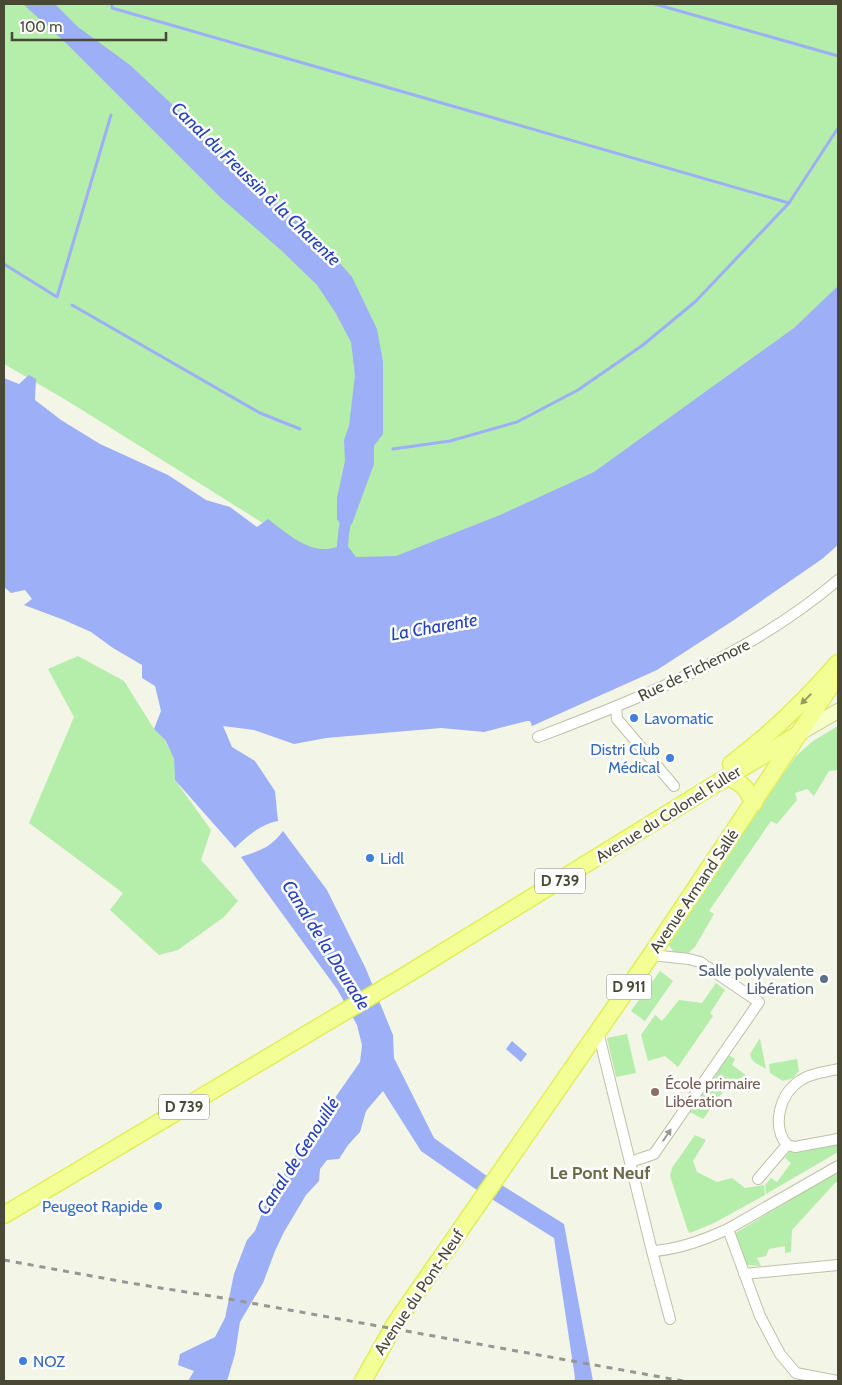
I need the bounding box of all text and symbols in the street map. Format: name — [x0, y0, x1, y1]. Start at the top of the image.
scale bar — [12, 10, 166, 42]
text: 100 m — [20, 18, 62, 36]
water label: Canal du Freussin à la Charente — [167, 97, 345, 271]
water label: La Charente — [389, 609, 479, 645]
street label: Rue de Fichemore — [635, 635, 753, 705]
one-way arrow — [800, 693, 812, 705]
place label: Lavomatic — [644, 709, 714, 728]
marker: Lavomatic — [628, 712, 640, 724]
place label: Distri Club Médical — [590, 740, 660, 777]
marker: Distri Club Médical — [664, 752, 676, 764]
street label: Avenue du Colonel Fuller — [592, 761, 745, 866]
street label: Avenue Armand Sallé — [646, 826, 742, 956]
place label: Lidl — [380, 849, 404, 868]
marker: Lidl — [364, 852, 376, 864]
road number: D 739 — [535, 868, 585, 894]
water label: Canal de la Daurade — [277, 876, 375, 1014]
place label: Salle polyvalente Libération — [699, 961, 814, 998]
marker: Salle polyvalente Libération — [818, 973, 830, 985]
road number: D 911 — [606, 974, 652, 1000]
place label: École primaire Libération — [665, 1074, 761, 1111]
marker: École primaire Libération — [649, 1086, 661, 1098]
water label: Canal de Genouillé — [252, 1093, 344, 1219]
road number: D 739 — [159, 1094, 209, 1120]
one-way arrow — [662, 1128, 672, 1142]
district label: Le Pont Neuf — [550, 1162, 650, 1184]
place label: Peugeot Rapide — [42, 1197, 148, 1216]
marker: Peugeot Rapide — [152, 1200, 164, 1212]
street label: Avenue du Pont-Neuf — [370, 1225, 468, 1358]
place label: NOZ — [33, 1352, 65, 1371]
marker: NOZ — [17, 1355, 29, 1367]

